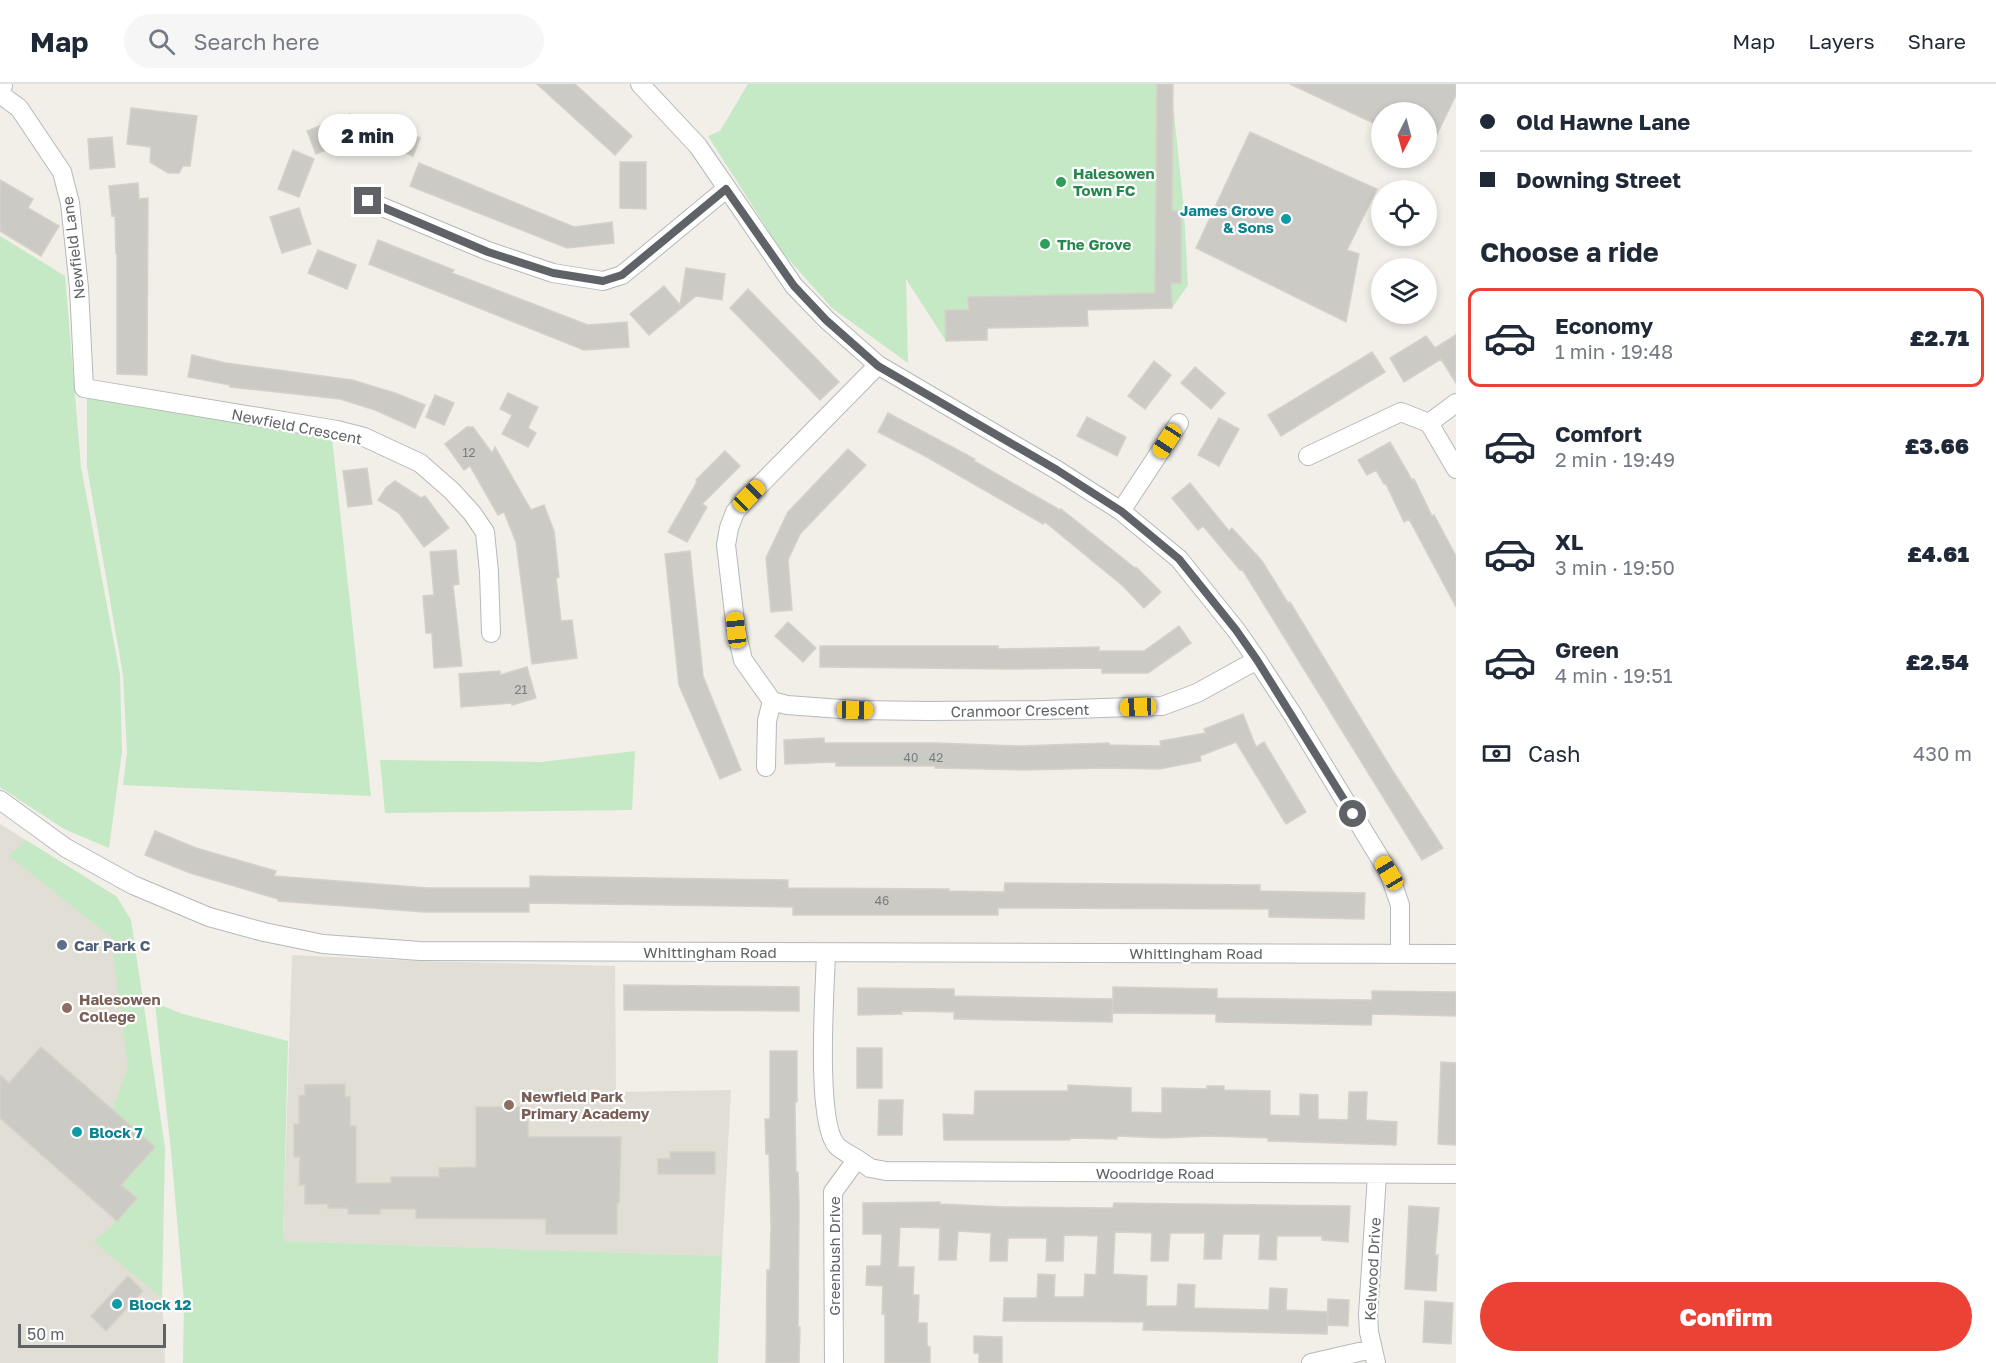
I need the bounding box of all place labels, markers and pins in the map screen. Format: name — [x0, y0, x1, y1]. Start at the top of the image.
place label: Halesowen Town FC — [1073, 164, 1155, 199]
marker: Halesowen Town FC — [1054, 175, 1068, 189]
place label: James Grove & Sons — [1180, 201, 1274, 236]
marker: James Grove & Sons — [1279, 212, 1293, 226]
place label: The Grove — [1057, 235, 1131, 253]
marker: The Grove — [1038, 237, 1052, 251]
place label: Car Park C — [74, 936, 151, 954]
marker: Car Park C — [55, 938, 69, 952]
place label: Halesowen College — [79, 990, 161, 1025]
marker: Halesowen College — [60, 1001, 74, 1015]
place label: Newfield Park Primary Academy — [521, 1087, 650, 1122]
marker: Newfield Park Primary Academy — [502, 1098, 516, 1112]
place label: Block 7 — [89, 1123, 143, 1141]
marker: Block 7 — [70, 1125, 84, 1139]
place label: Block 12 — [129, 1295, 191, 1313]
marker: Block 12 — [110, 1297, 124, 1311]

